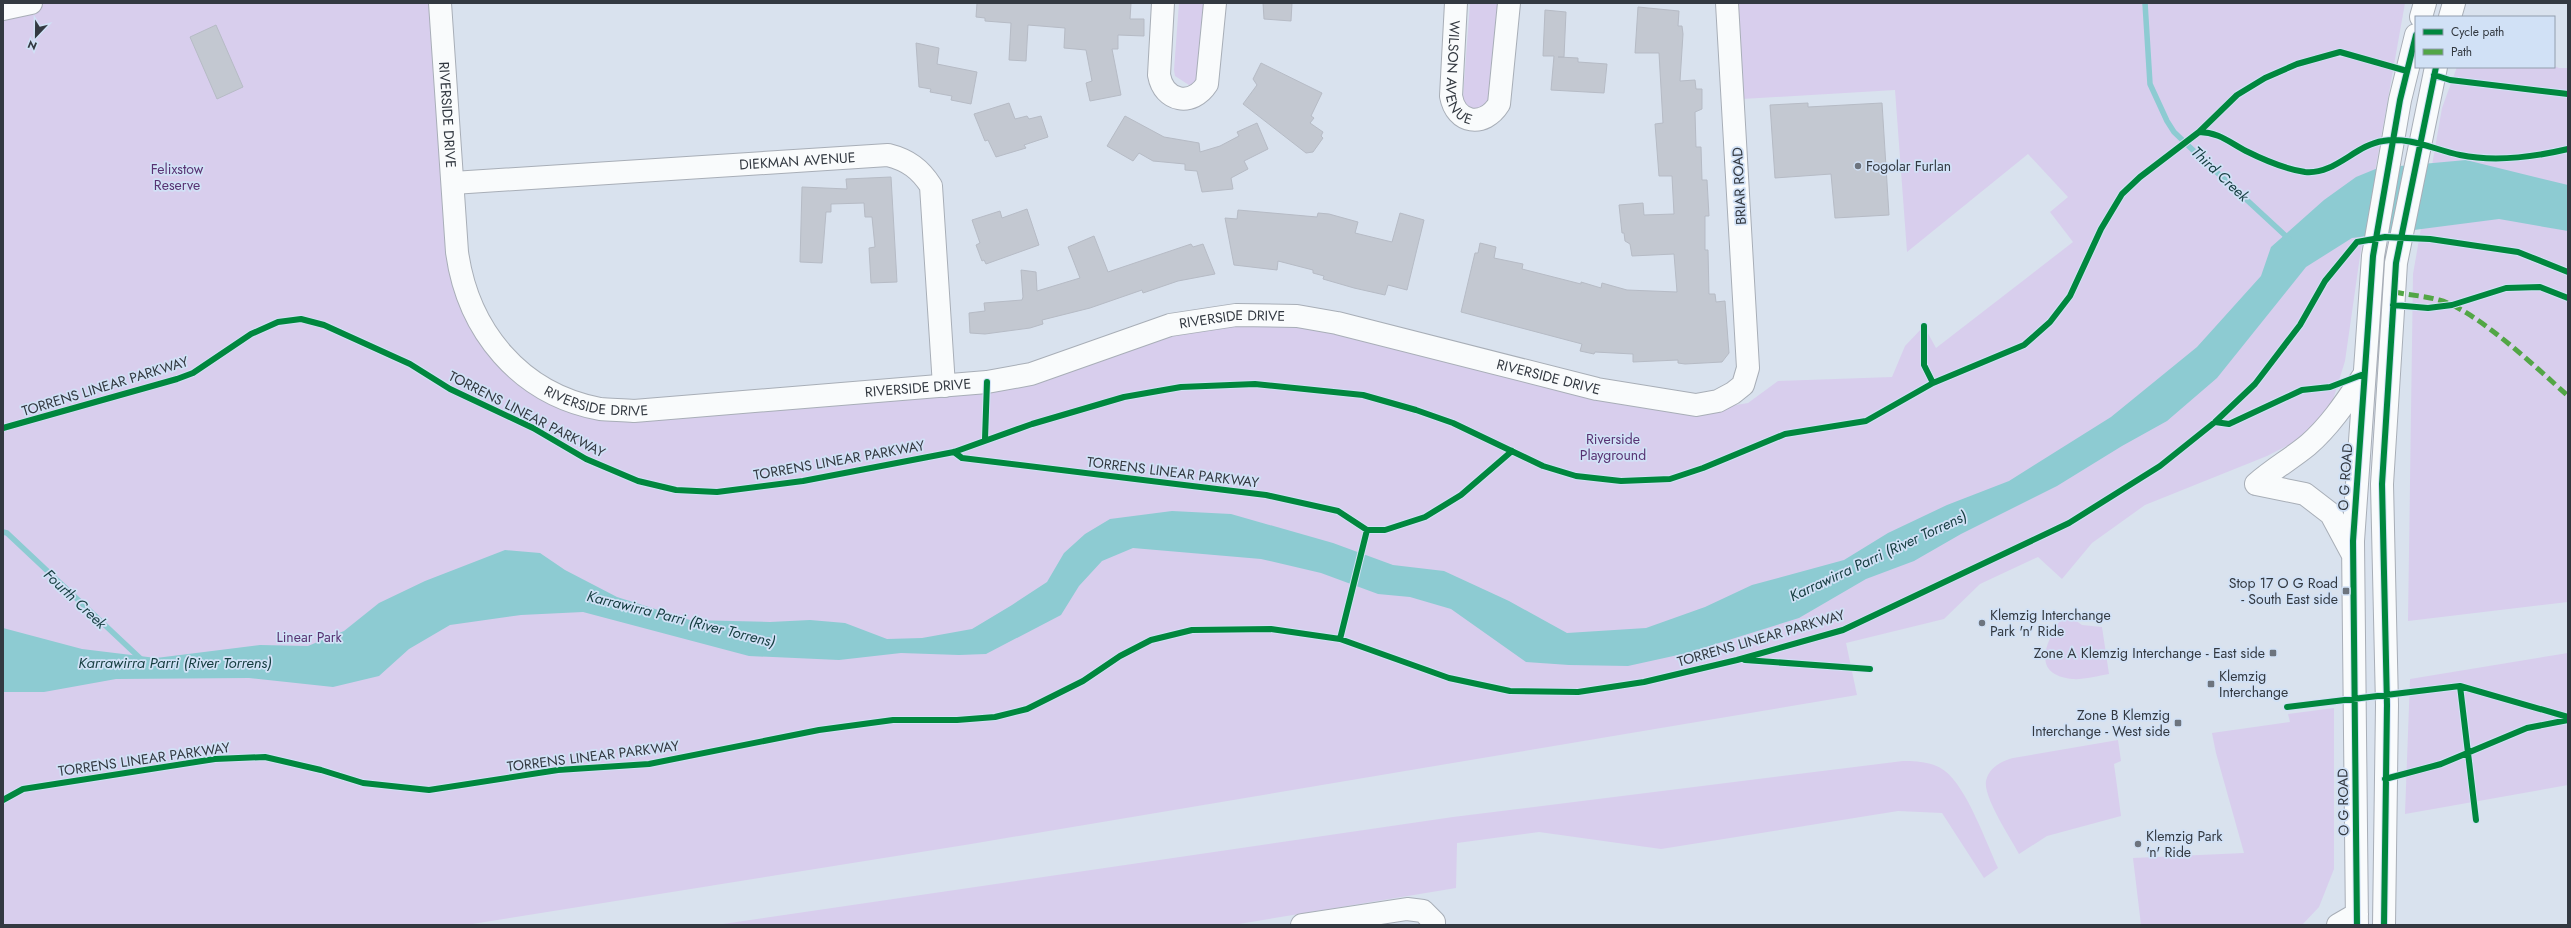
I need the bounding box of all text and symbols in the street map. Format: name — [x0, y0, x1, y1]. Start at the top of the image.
north arrow — [16, 16, 56, 56]
legend — [2415, 16, 2555, 68]
street label: WILSON AVENUE — [1441, 20, 1475, 129]
text: Cycle path — [2451, 23, 2504, 41]
text: N — [25, 36, 39, 54]
text: Path — [2451, 43, 2472, 61]
street label: RIVERSIDE DRIVE — [434, 61, 461, 169]
water label: Third Creek — [2186, 141, 2254, 207]
street label: DIEKMAN AVENUE — [739, 147, 856, 175]
street label: BRIAR ROAD — [1727, 147, 1751, 225]
place label: Fogolar Furlan — [1866, 156, 1951, 176]
park label: Felixstow Reserve — [151, 159, 204, 195]
marker: Fogolar Furlan — [1853, 161, 1863, 171]
street label: RIVERSIDE DRIVE — [1178, 305, 1285, 333]
street label: TORRENS LINEAR PARKWAY — [19, 351, 191, 421]
street label: RIVERSIDE DRIVE — [1495, 354, 1603, 399]
street label: TORRENS LINEAR PARKWAY — [445, 366, 609, 462]
street label: RIVERSIDE DRIVE — [864, 373, 972, 402]
street label: RIVERSIDE DRIVE — [541, 380, 649, 421]
park label: Riverside Playground — [1580, 429, 1646, 465]
street label: TORRENS LINEAR PARKWAY — [752, 435, 926, 485]
street label: O G ROAD — [2333, 443, 2357, 511]
street label: TORRENS LINEAR PARKWAY — [1086, 452, 1260, 492]
water label: Karrawirra Parri (River Torrens) — [1786, 505, 1970, 607]
water label: Fourth Creek — [39, 564, 112, 634]
place label: Stop 17 O G Road - South East side — [2229, 573, 2338, 609]
water label: Karrawirra Parri (River Torrens) — [584, 585, 778, 653]
marker: Stop 17 O G Road - South East side — [2341, 586, 2351, 596]
street label: TORRENS LINEAR PARKWAY — [1675, 604, 1847, 671]
place label: Klemzig Interchange Park 'n' Ride — [1990, 605, 2111, 641]
marker: Klemzig Interchange Park 'n' Ride — [1977, 618, 1987, 628]
park label: Linear Park — [276, 627, 342, 647]
place label: Zone A Klemzig Interchange - East side — [2034, 643, 2265, 663]
marker: Zone A Klemzig Interchange - East side — [2268, 648, 2278, 658]
water label: Karrawirra Parri (River Torrens) — [78, 652, 272, 674]
place label: Klemzig Interchange — [2219, 666, 2288, 702]
marker: Klemzig Interchange — [2206, 679, 2216, 689]
place label: Zone B Klemzig Interchange - West side — [2032, 705, 2170, 741]
marker: Zone B Klemzig Interchange - West side — [2173, 718, 2183, 728]
street label: TORRENS LINEAR PARKWAY — [506, 736, 680, 776]
street label: TORRENS LINEAR PARKWAY — [57, 737, 231, 781]
street label: O G ROAD — [2332, 768, 2354, 836]
place label: Klemzig Park 'n' Ride — [2146, 826, 2223, 862]
marker: Klemzig Park 'n' Ride — [2133, 839, 2143, 849]

